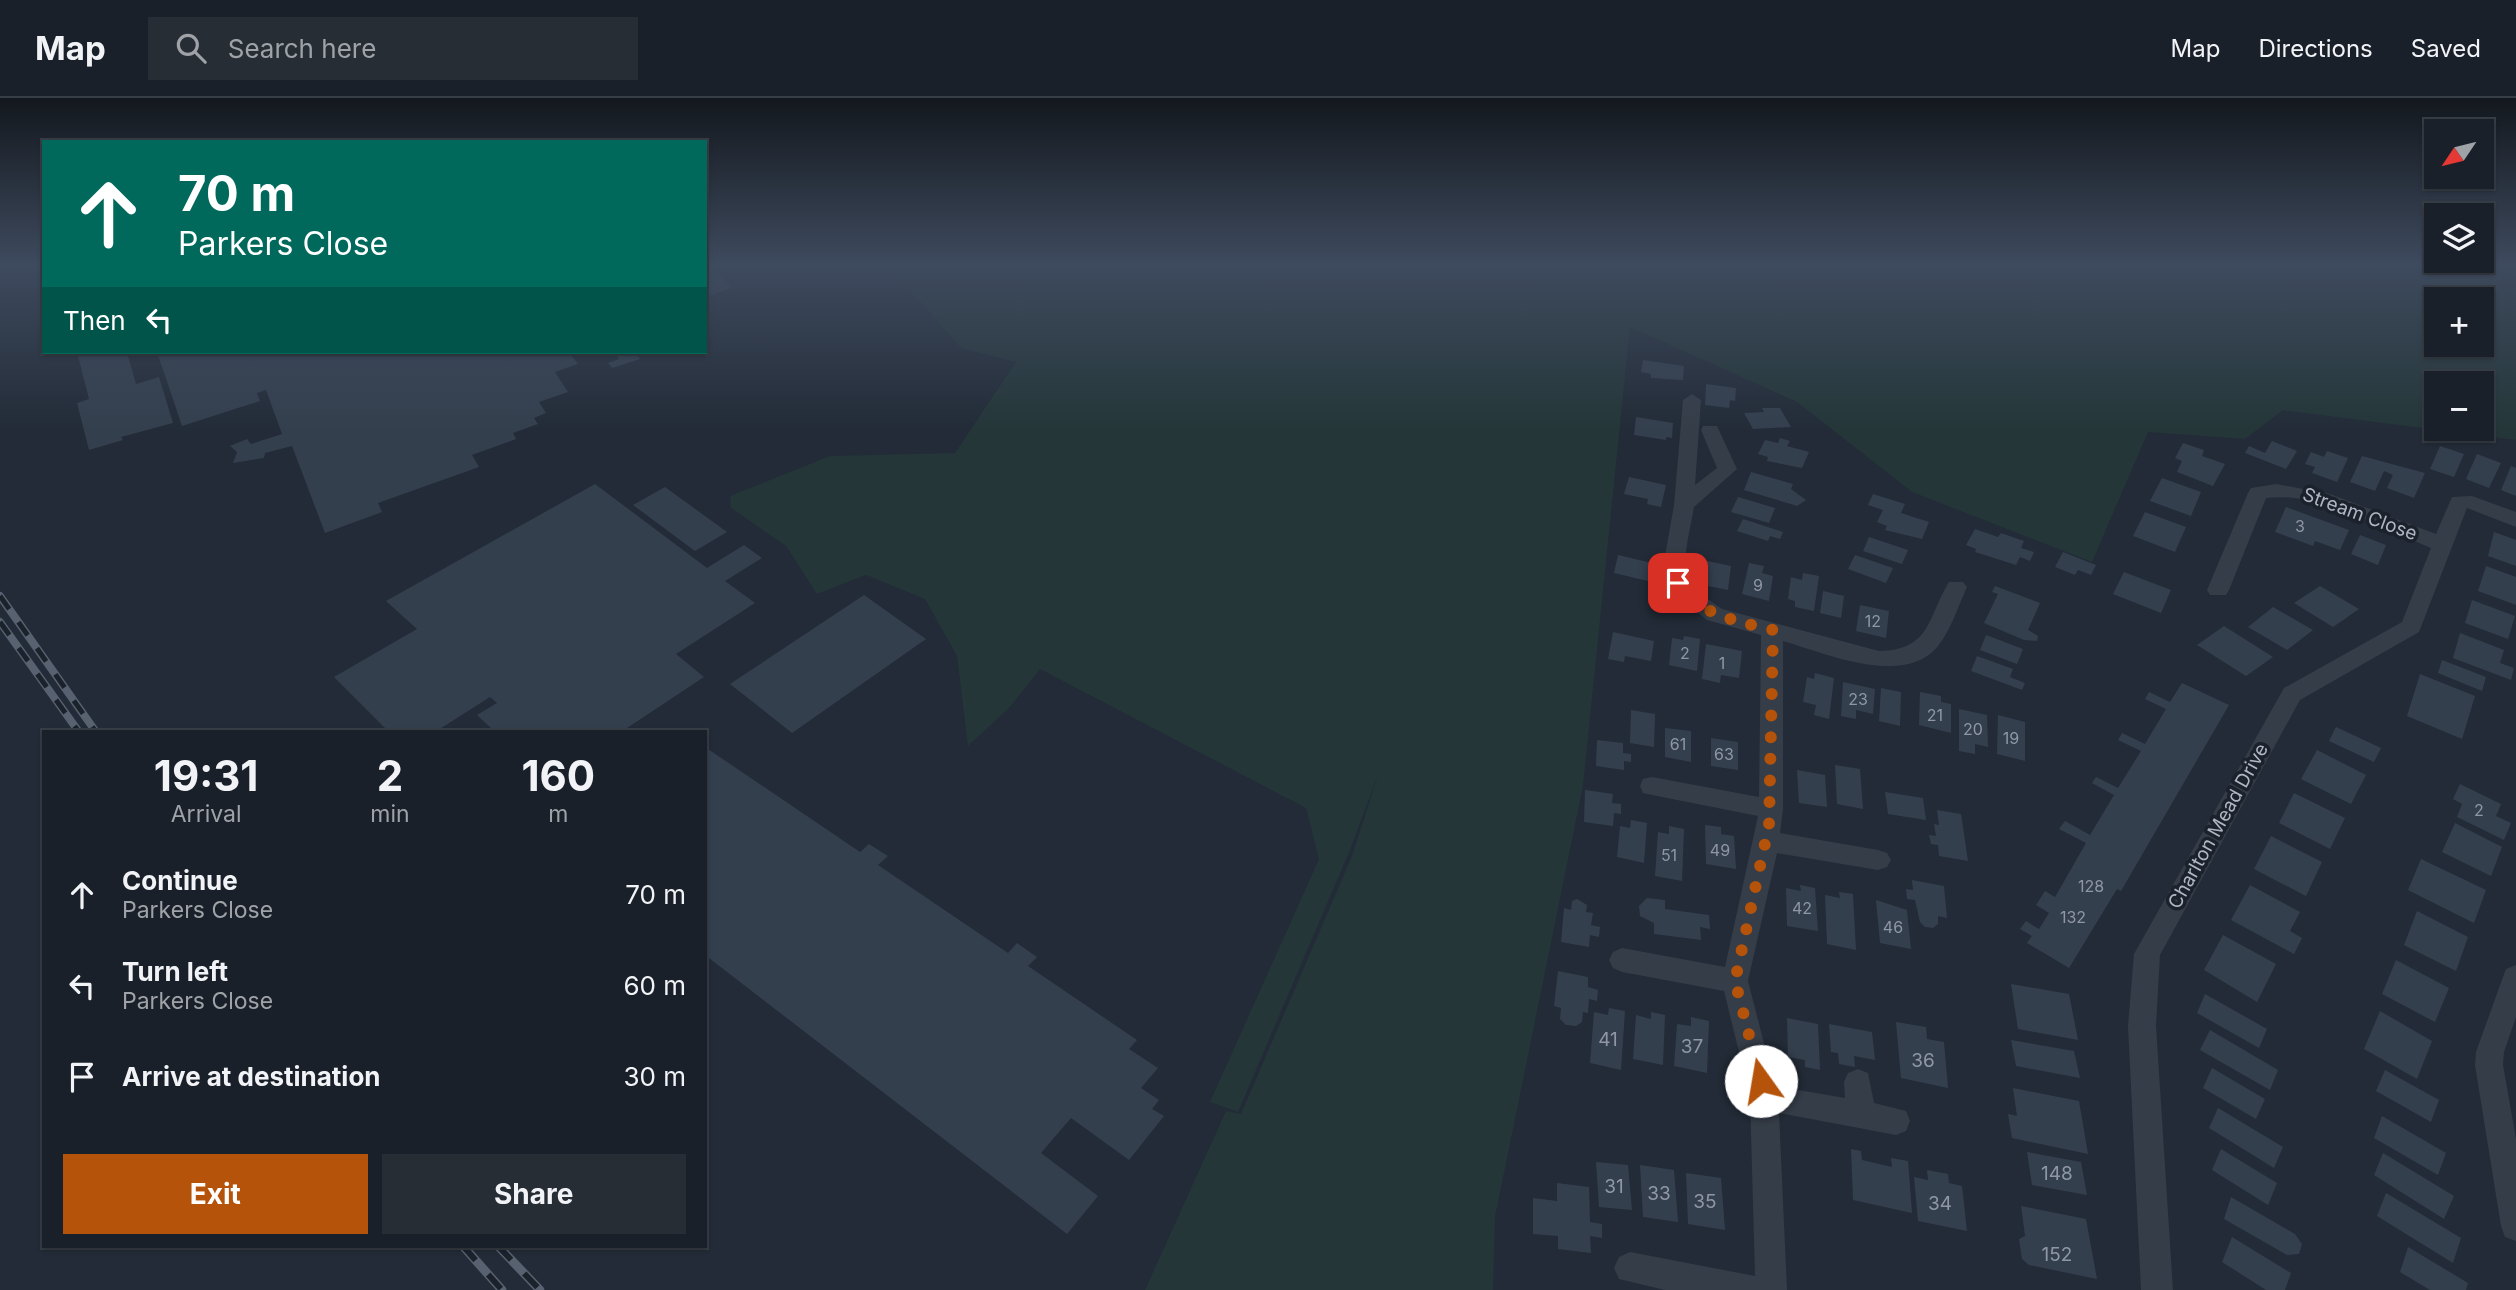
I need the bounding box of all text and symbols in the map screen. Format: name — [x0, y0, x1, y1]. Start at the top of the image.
search box — [148, 17, 638, 80]
text: Map — [35, 28, 106, 68]
icon: search — [172, 29, 210, 67]
text: Search here — [228, 33, 376, 64]
text: Map — [2171, 34, 2220, 63]
text: Directions — [2258, 34, 2373, 63]
text: Saved — [2411, 34, 2481, 63]
north arrow — [2424, 119, 2494, 189]
map controls — [2424, 119, 2494, 441]
text: 70 m — [178, 164, 295, 223]
icon: ahead — [63, 168, 154, 259]
button: layers — [2424, 203, 2494, 273]
text: Parkers Close — [178, 224, 388, 263]
button: + — [2424, 287, 2494, 357]
icon: left — [140, 301, 178, 339]
text: Then — [63, 305, 126, 336]
button: − — [2424, 371, 2494, 441]
street label: Stream Close — [2300, 483, 2420, 545]
house number: 3 — [2295, 516, 2305, 536]
pin — [1648, 553, 1708, 613]
icon: arrive — [1659, 564, 1697, 602]
house number: 9 — [1753, 575, 1763, 595]
house number: 12 — [1865, 611, 1881, 631]
house number: 2 — [1680, 643, 1690, 663]
house number: 1 — [1719, 653, 1725, 673]
house number: 23 — [1848, 689, 1868, 709]
house number: 21 — [1927, 705, 1943, 725]
house number: 20 — [1963, 719, 1983, 739]
house number: 19 — [2003, 728, 2019, 748]
house number: 61 — [1670, 734, 1686, 754]
street label: Charlton Mead Drive — [2163, 739, 2273, 913]
house number: 63 — [1714, 744, 1734, 764]
text: 19:31 — [154, 750, 258, 801]
text: 2 — [377, 750, 403, 801]
text: 160 — [521, 750, 595, 801]
text: Arrival — [171, 800, 242, 828]
text: min — [370, 800, 410, 828]
text: m — [548, 800, 568, 828]
house number: 2 — [2474, 800, 2484, 820]
house number: 49 — [1710, 840, 1730, 860]
house number: 51 — [1661, 845, 1677, 865]
text: Continue — [122, 865, 238, 896]
icon: ahead — [63, 876, 101, 914]
house number: 128 — [2078, 876, 2104, 896]
text: 70 m — [625, 879, 686, 910]
text: Parkers Close — [122, 896, 273, 924]
house number: 42 — [1792, 898, 1812, 918]
house number: 132 — [2060, 907, 2086, 927]
house number: 46 — [1883, 917, 1903, 937]
text: Turn left — [122, 956, 228, 987]
icon: left — [63, 967, 101, 1005]
text: 60 m — [623, 970, 686, 1001]
text: Parkers Close — [122, 987, 273, 1015]
house number: 41 — [1598, 1028, 1618, 1051]
house number: 37 — [1681, 1035, 1703, 1058]
position arrow — [1724, 1044, 1798, 1118]
house number: 36 — [1911, 1049, 1935, 1072]
icon: arrive — [63, 1058, 101, 1096]
text: Arrive at destination — [122, 1061, 381, 1092]
text: 30 m — [623, 1061, 686, 1092]
button: Exit — [63, 1154, 368, 1234]
button: Share — [382, 1154, 686, 1234]
house number: 148 — [2041, 1162, 2073, 1185]
house number: 31 — [1604, 1175, 1624, 1198]
house number: 33 — [1647, 1182, 1671, 1205]
house number: 35 — [1693, 1190, 1717, 1213]
house number: 34 — [1928, 1192, 1952, 1215]
house number: 152 — [2042, 1243, 2072, 1266]

